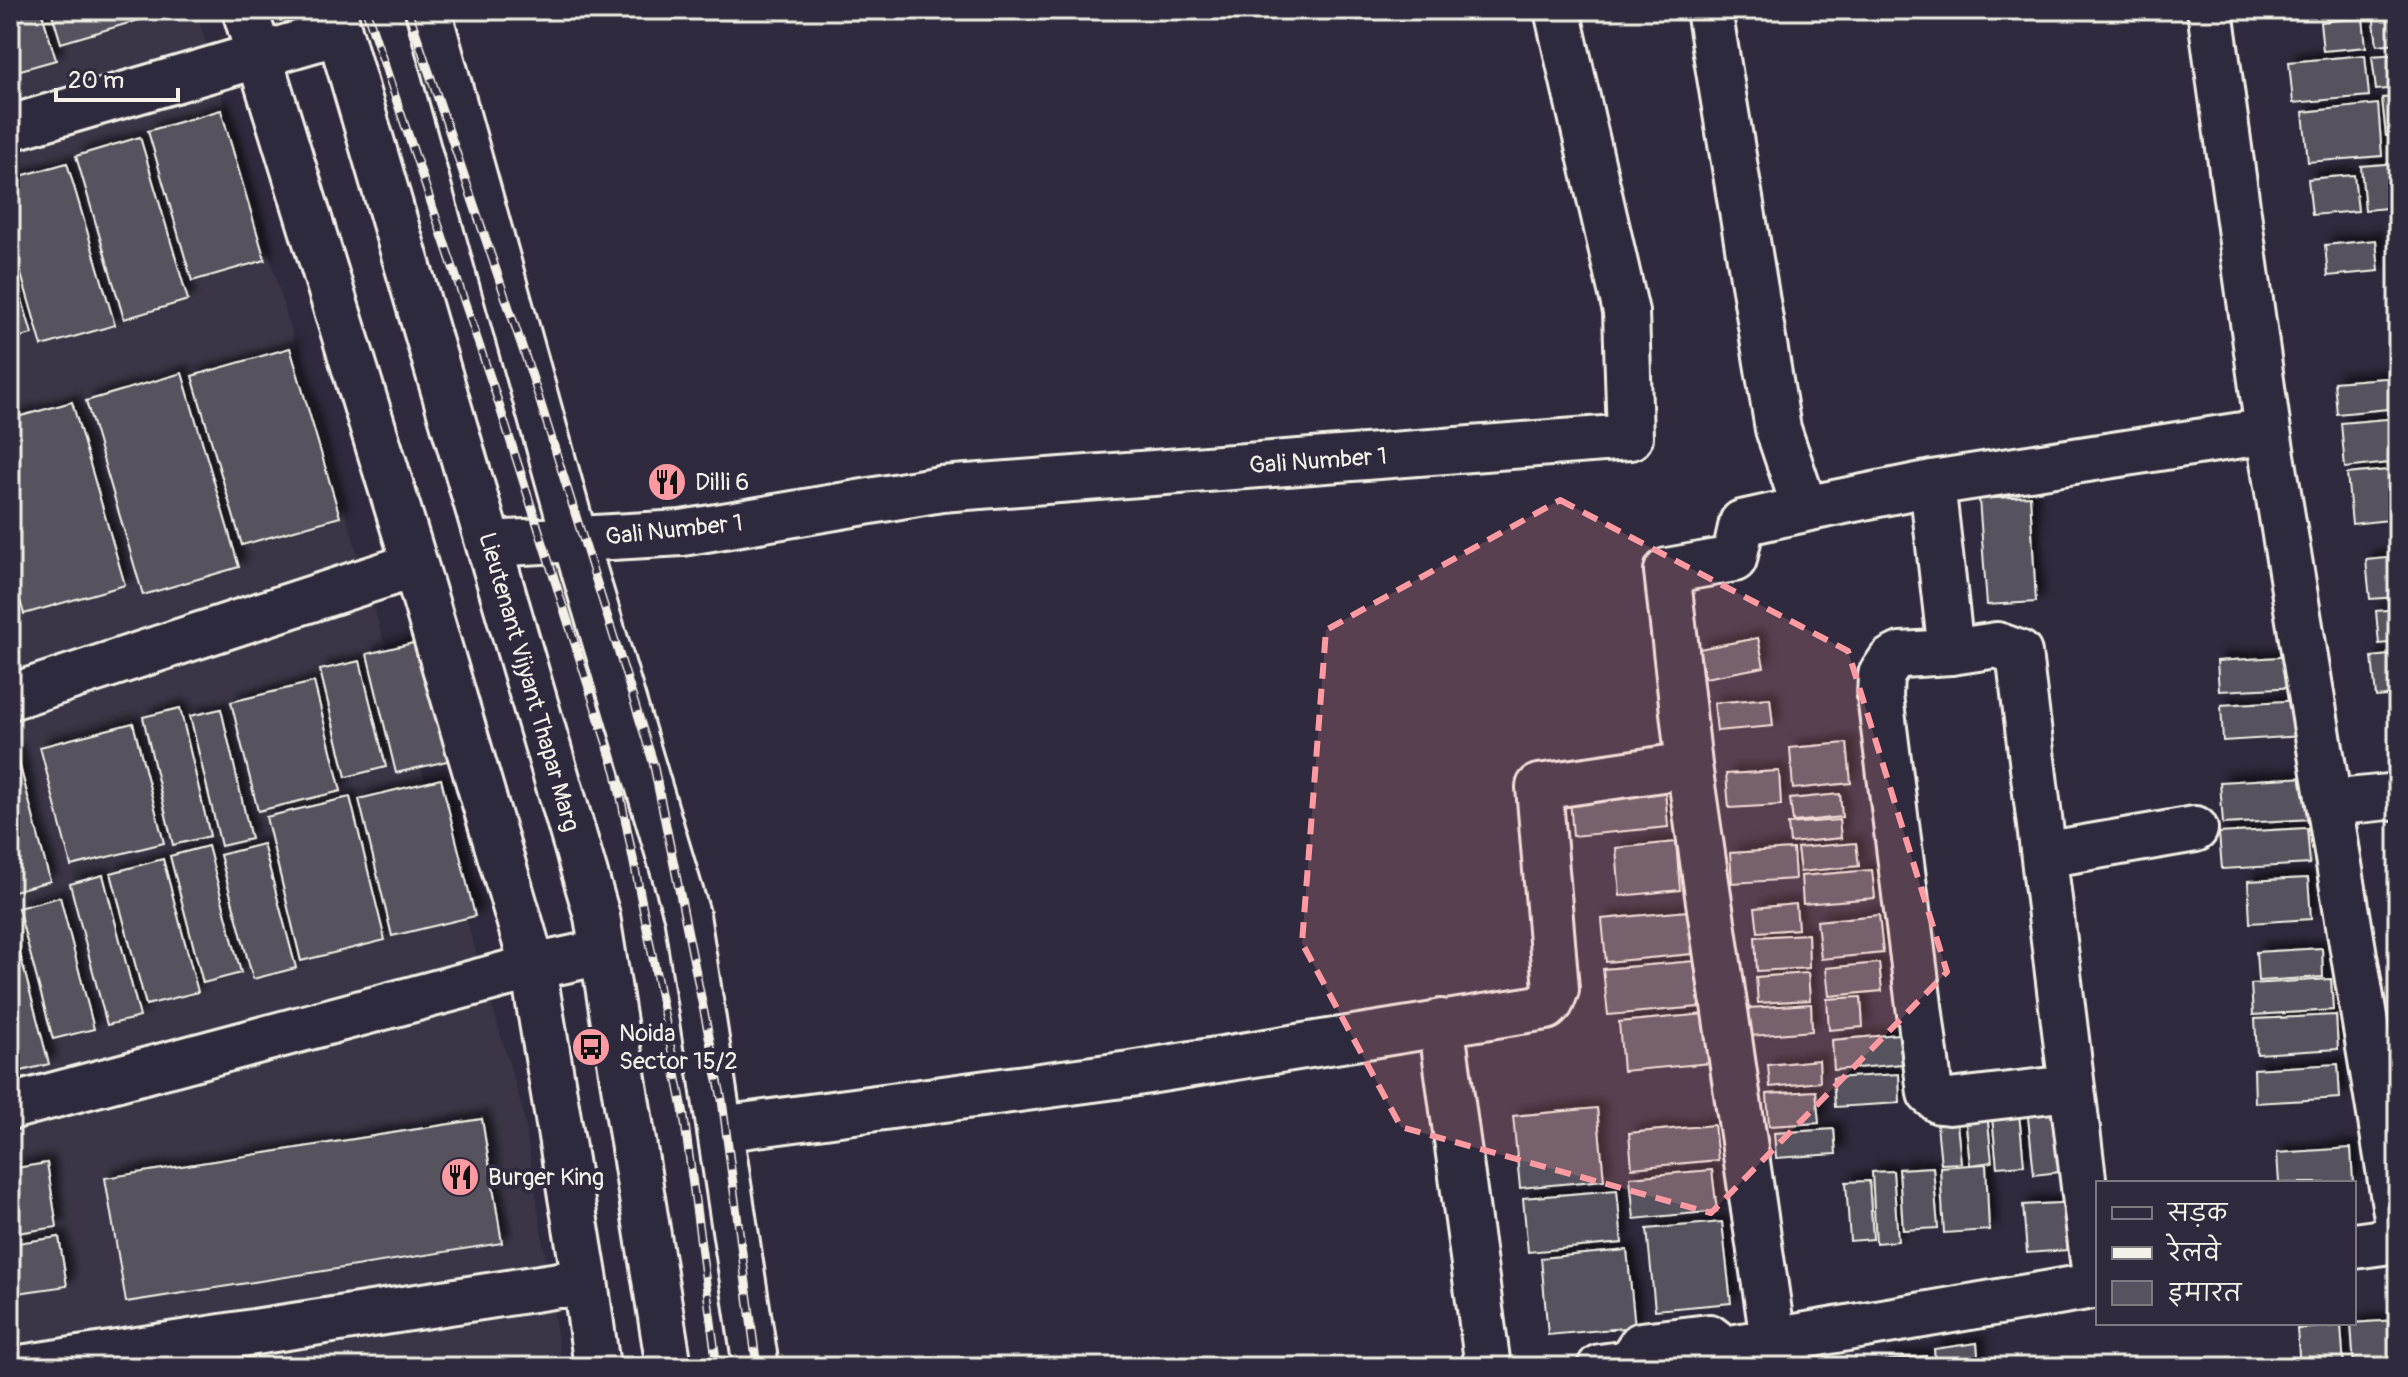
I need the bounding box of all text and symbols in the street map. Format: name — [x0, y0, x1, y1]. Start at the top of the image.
scale bar — [56, 52, 178, 102]
text: 20 m — [68, 66, 124, 95]
street label: Gali Number 1 — [1248, 442, 1388, 480]
restaurant icon: Dilli 6 — [646, 461, 688, 503]
place label: Dilli 6 — [695, 468, 749, 497]
street label: Gali Number 1 — [604, 508, 744, 552]
street label: Lieutenant Vijyant Thapar Marg — [472, 529, 586, 835]
place label: Noida Sector 15/2 — [619, 1019, 738, 1076]
bus stop icon: Noida Sector 15/2 — [570, 1026, 612, 1068]
restaurant icon: Burger King — [439, 1156, 481, 1198]
place label: Burger King — [488, 1163, 604, 1192]
legend — [2096, 1181, 2356, 1325]
text: सड़क — [2166, 1199, 2229, 1228]
text: रेलवे — [2165, 1233, 2222, 1268]
text: इमारत — [2168, 1279, 2243, 1308]

